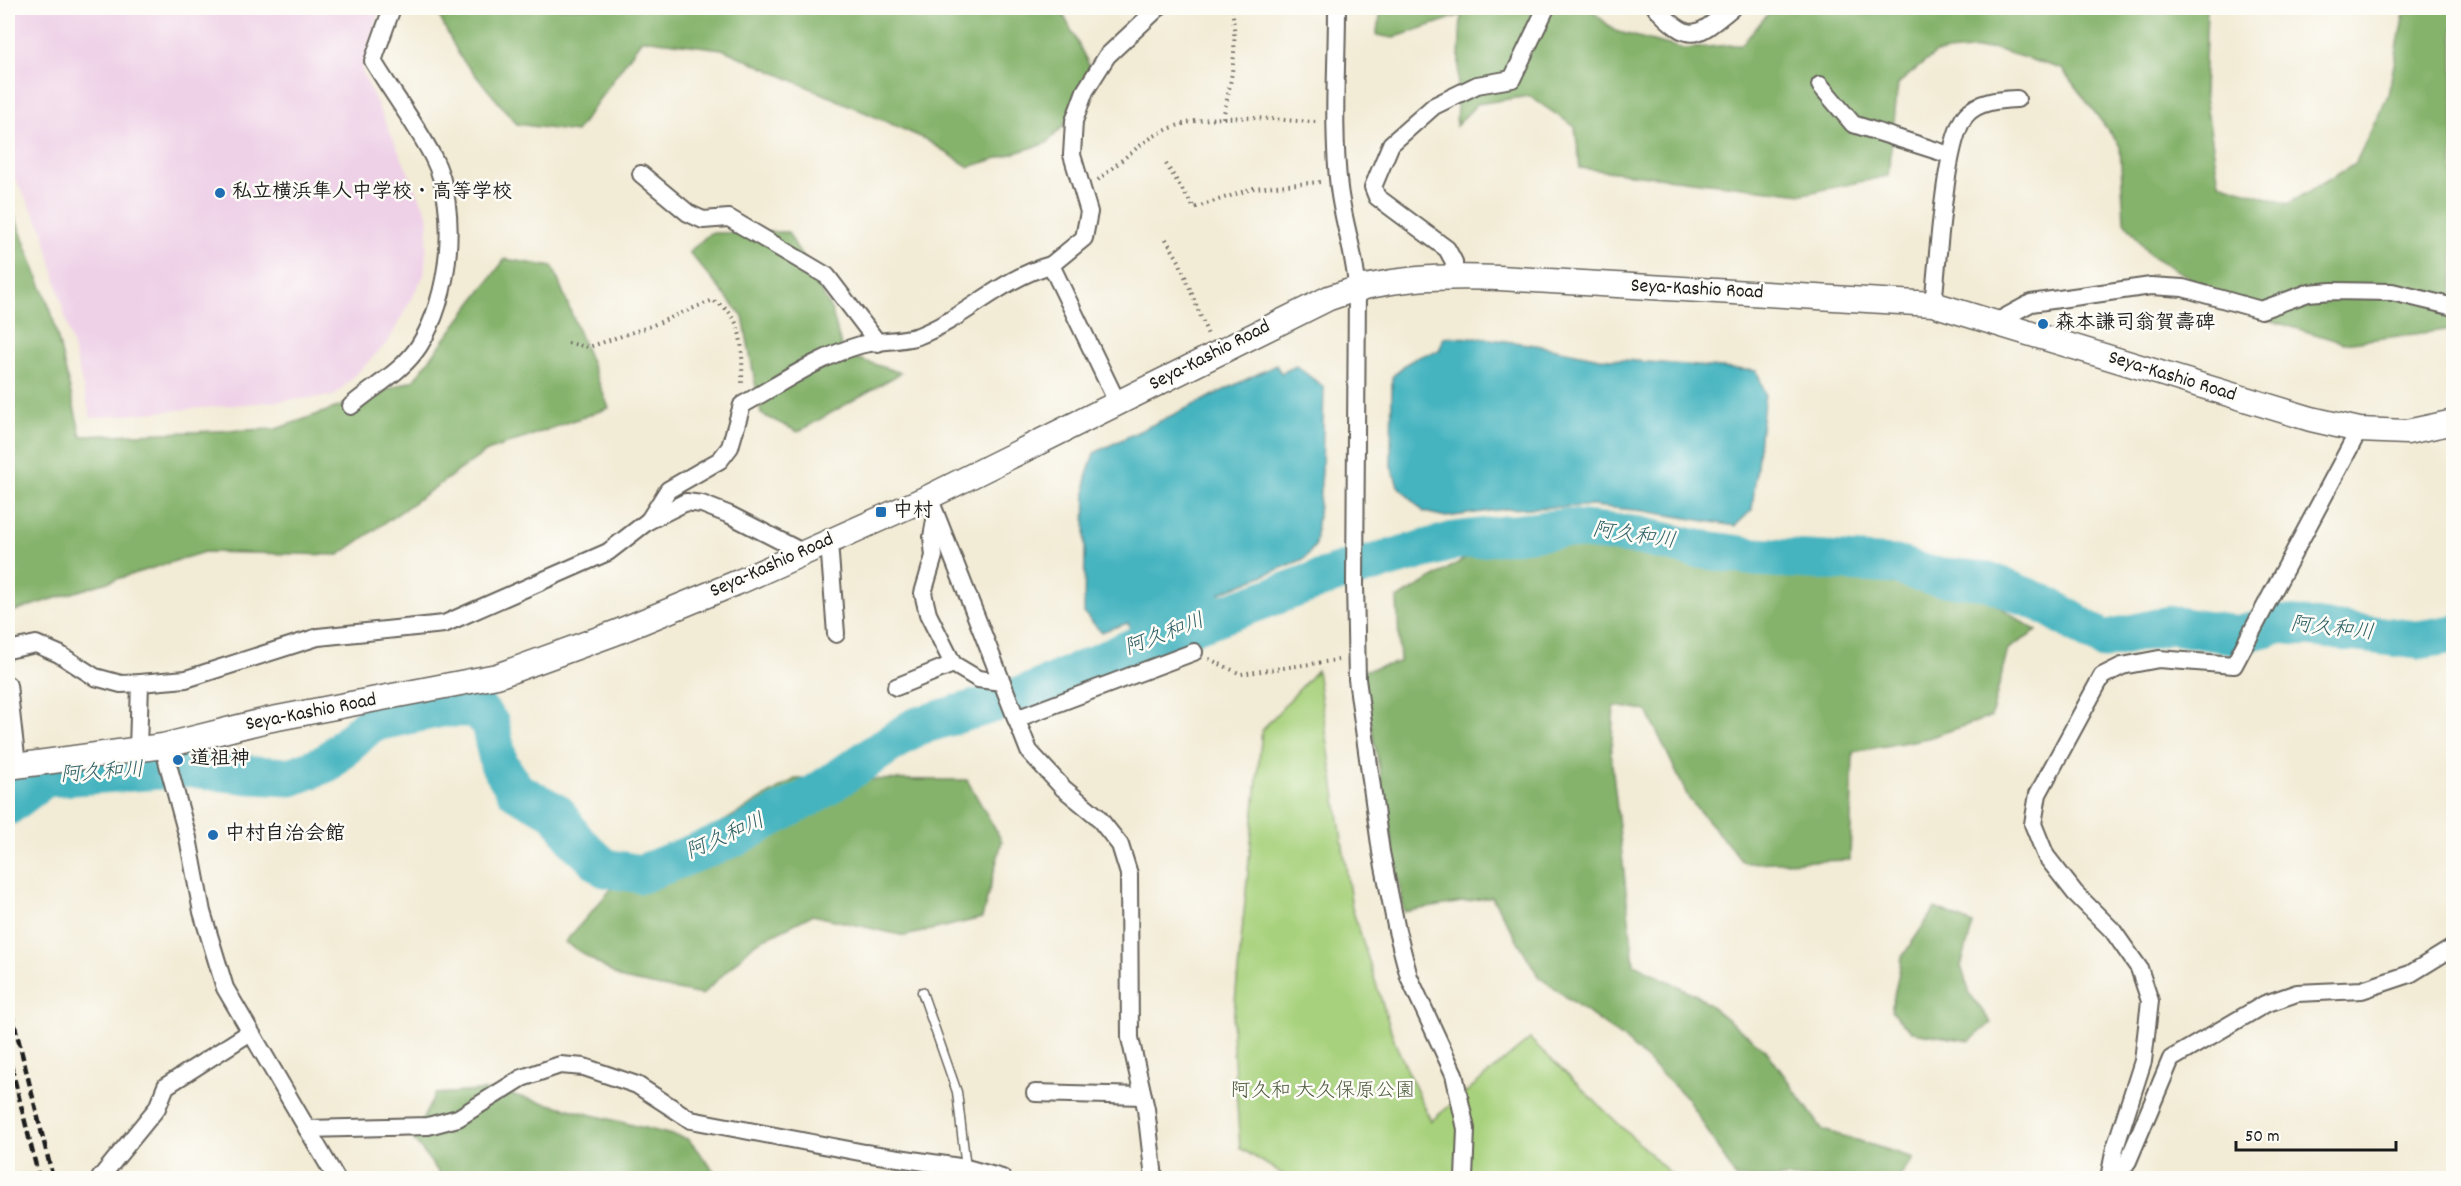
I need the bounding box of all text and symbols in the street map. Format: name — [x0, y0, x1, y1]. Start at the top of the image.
place label: 私立横浜隼人中学校・高等学校 — [232, 179, 512, 207]
marker: 私立横浜隼人中学校・高等学校 — [213, 186, 227, 200]
street label: Seya-Kashio Road — [1630, 273, 1764, 307]
place label: 森本謙司翁賀壽碑 — [2055, 310, 2215, 338]
street label: Seya-Kashio Road — [1145, 313, 1275, 399]
marker: 森本謙司翁賀壽碑 — [2036, 317, 2050, 331]
street label: Seya-Kashio Road — [2104, 344, 2240, 410]
place label: 中村 — [893, 498, 933, 526]
marker: 中村 — [874, 505, 888, 519]
water label: 阿久和川 — [1590, 516, 1678, 558]
street label: Seya-Kashio Road — [706, 526, 838, 606]
water label: 阿久和川 — [1120, 607, 1210, 665]
water label: 阿久和川 — [2289, 611, 2375, 649]
street label: Seya-Kashio Road — [243, 687, 379, 739]
place label: 道祖神 — [190, 746, 250, 774]
marker: 道祖神 — [171, 753, 185, 767]
water label: 阿久和川 — [59, 756, 145, 792]
water label: 阿久和川 — [682, 807, 770, 869]
place label: 中村自治会館 — [225, 821, 345, 849]
marker: 中村自治会館 — [206, 828, 220, 842]
park label: 阿久和 大久保原公園 — [1231, 1078, 1415, 1106]
scale bar — [2236, 1114, 2396, 1152]
text: 50 m — [2245, 1125, 2280, 1150]

